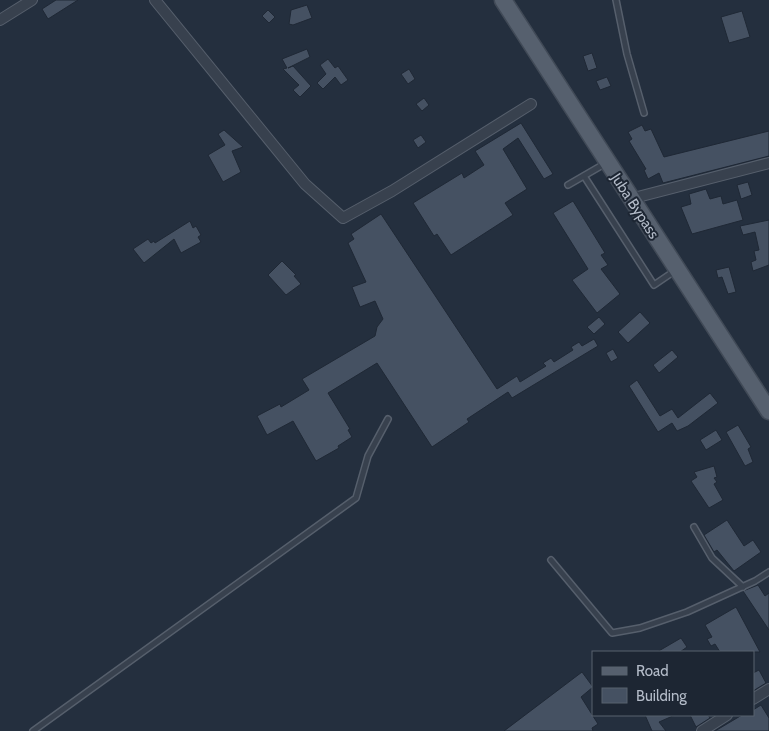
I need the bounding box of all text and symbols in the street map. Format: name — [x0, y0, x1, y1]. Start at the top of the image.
street label: Juba Bypass — [607, 169, 663, 242]
legend — [592, 651, 754, 716]
text: Road — [636, 662, 669, 680]
text: Building — [636, 687, 687, 705]

